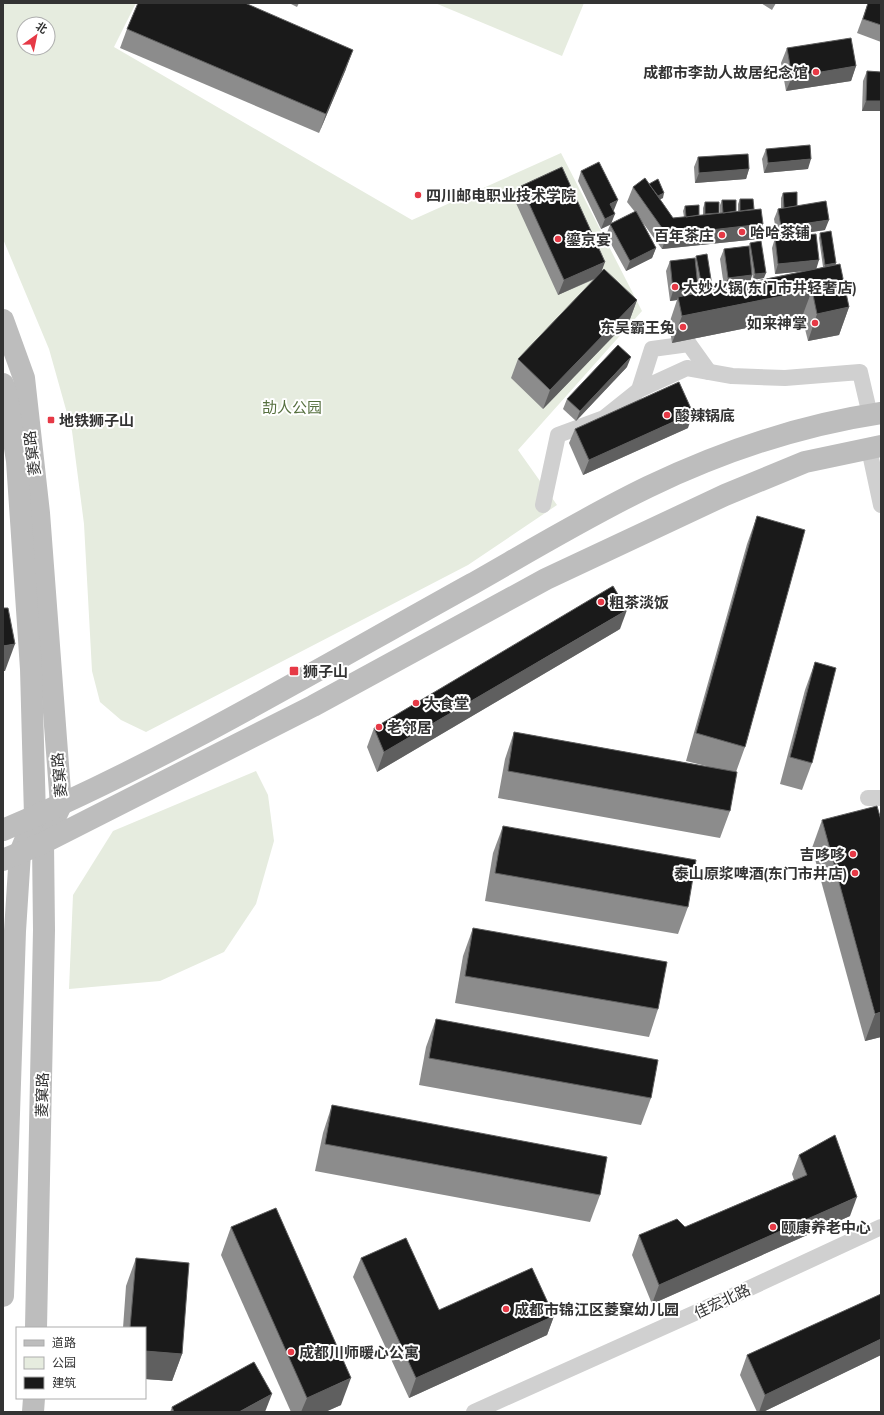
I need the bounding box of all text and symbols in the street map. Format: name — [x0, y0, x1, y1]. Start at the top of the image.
north arrow — [16, 16, 56, 56]
text: 北 — [33, 19, 50, 36]
place label: 成都市李劼人故居纪念馆 — [643, 63, 808, 82]
marker: 成都市李劼人故居纪念馆 — [811, 67, 821, 77]
place label: 四川邮电职业技术学院 — [426, 186, 576, 205]
marker: 四川邮电职业技术学院 — [413, 190, 423, 200]
place label: 哈哈茶铺 — [750, 223, 810, 242]
place label: 百年茶庄 — [654, 226, 714, 245]
marker: 哈哈茶铺 — [737, 227, 747, 237]
place label: 鎏京宴 — [566, 230, 611, 249]
marker: 百年茶庄 — [717, 230, 727, 240]
marker: 鎏京宴 — [553, 234, 563, 244]
place label: 大妙火锅(东门市井轻奢店) — [683, 278, 856, 297]
marker: 大妙火锅(东门市井轻奢店) — [670, 282, 680, 292]
place label: 如来神掌 — [747, 314, 807, 333]
place label: 东吴霸王兔 — [600, 318, 675, 337]
marker: 如来神掌 — [810, 318, 820, 328]
marker: 东吴霸王兔 — [678, 322, 688, 332]
park label: 劼人公园 — [262, 398, 322, 417]
place label: 酸辣锅底 — [675, 406, 735, 425]
marker: 酸辣锅底 — [662, 410, 672, 420]
place label: 地铁狮子山 — [59, 411, 134, 430]
marker: 地铁狮子山 — [46, 415, 56, 425]
street label: 菱窠路 — [20, 430, 44, 476]
place label: 粗茶淡饭 — [609, 593, 669, 612]
marker: 粗茶淡饭 — [596, 597, 606, 607]
place label: 狮子山 — [303, 662, 348, 681]
marker: 狮子山 — [288, 665, 300, 677]
place label: 大食堂 — [424, 694, 469, 713]
marker: 大食堂 — [411, 698, 421, 708]
place label: 老邻居 — [387, 718, 432, 737]
marker: 老邻居 — [374, 722, 384, 732]
street label: 菱窠路 — [48, 752, 70, 798]
place label: 吉哆哆 — [800, 845, 845, 864]
marker: 吉哆哆 — [848, 849, 858, 859]
place label: 泰山原浆啤酒(东门市井店) — [674, 864, 847, 883]
marker: 泰山原浆啤酒(东门市井店) — [850, 868, 860, 878]
street label: 菱窠路 — [32, 1072, 52, 1118]
place label: 颐康养老中心 — [781, 1218, 871, 1237]
marker: 颐康养老中心 — [768, 1222, 778, 1232]
street label: 佳宏北路 — [691, 1280, 753, 1322]
place label: 成都市锦江区菱窠幼儿园 — [514, 1300, 679, 1319]
marker: 成都市锦江区菱窠幼儿园 — [501, 1304, 511, 1314]
legend — [16, 1327, 146, 1399]
text: 道路 — [52, 1335, 76, 1350]
place label: 成都川师暖心公寓 — [299, 1343, 419, 1362]
marker: 成都川师暖心公寓 — [286, 1347, 296, 1357]
text: 公园 — [52, 1355, 76, 1370]
text: 建筑 — [52, 1375, 76, 1390]

